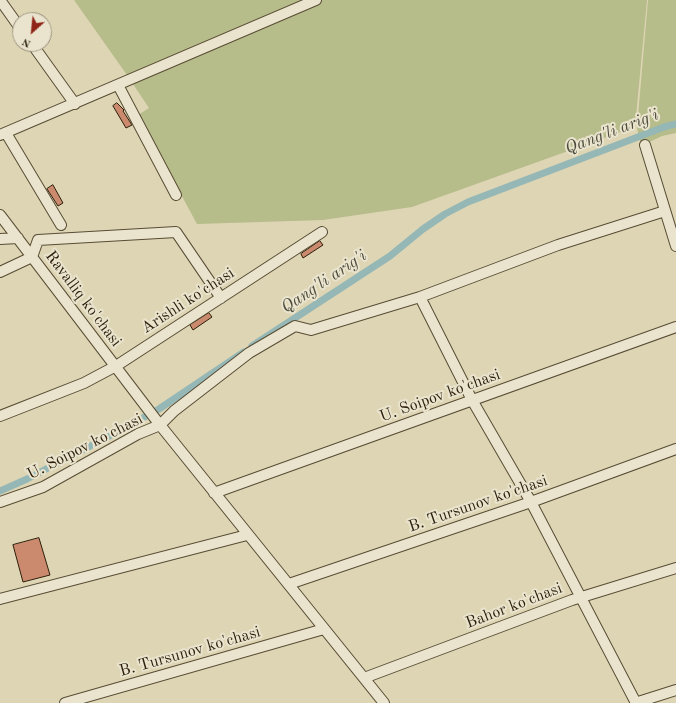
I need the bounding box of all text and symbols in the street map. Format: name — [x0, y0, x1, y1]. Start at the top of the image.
north arrow — [12, 12, 52, 52]
text: N — [21, 35, 33, 49]
water label: Qang'li arig'i — [562, 105, 662, 159]
water label: Qang'li arig'i — [277, 246, 371, 318]
street label: Ravalliq ko'chasi — [41, 247, 125, 351]
street label: Arishli ko'chasi — [138, 264, 238, 338]
street label: U. Soipov ko'chasi — [377, 365, 503, 427]
street label: U. Soipov ko'chasi — [24, 410, 146, 484]
street label: B. Tursunov ko'chasi — [406, 471, 550, 537]
street label: Bahor ko'chasi — [463, 579, 565, 633]
street label: B. Tursunov ko'chasi — [117, 623, 263, 681]

